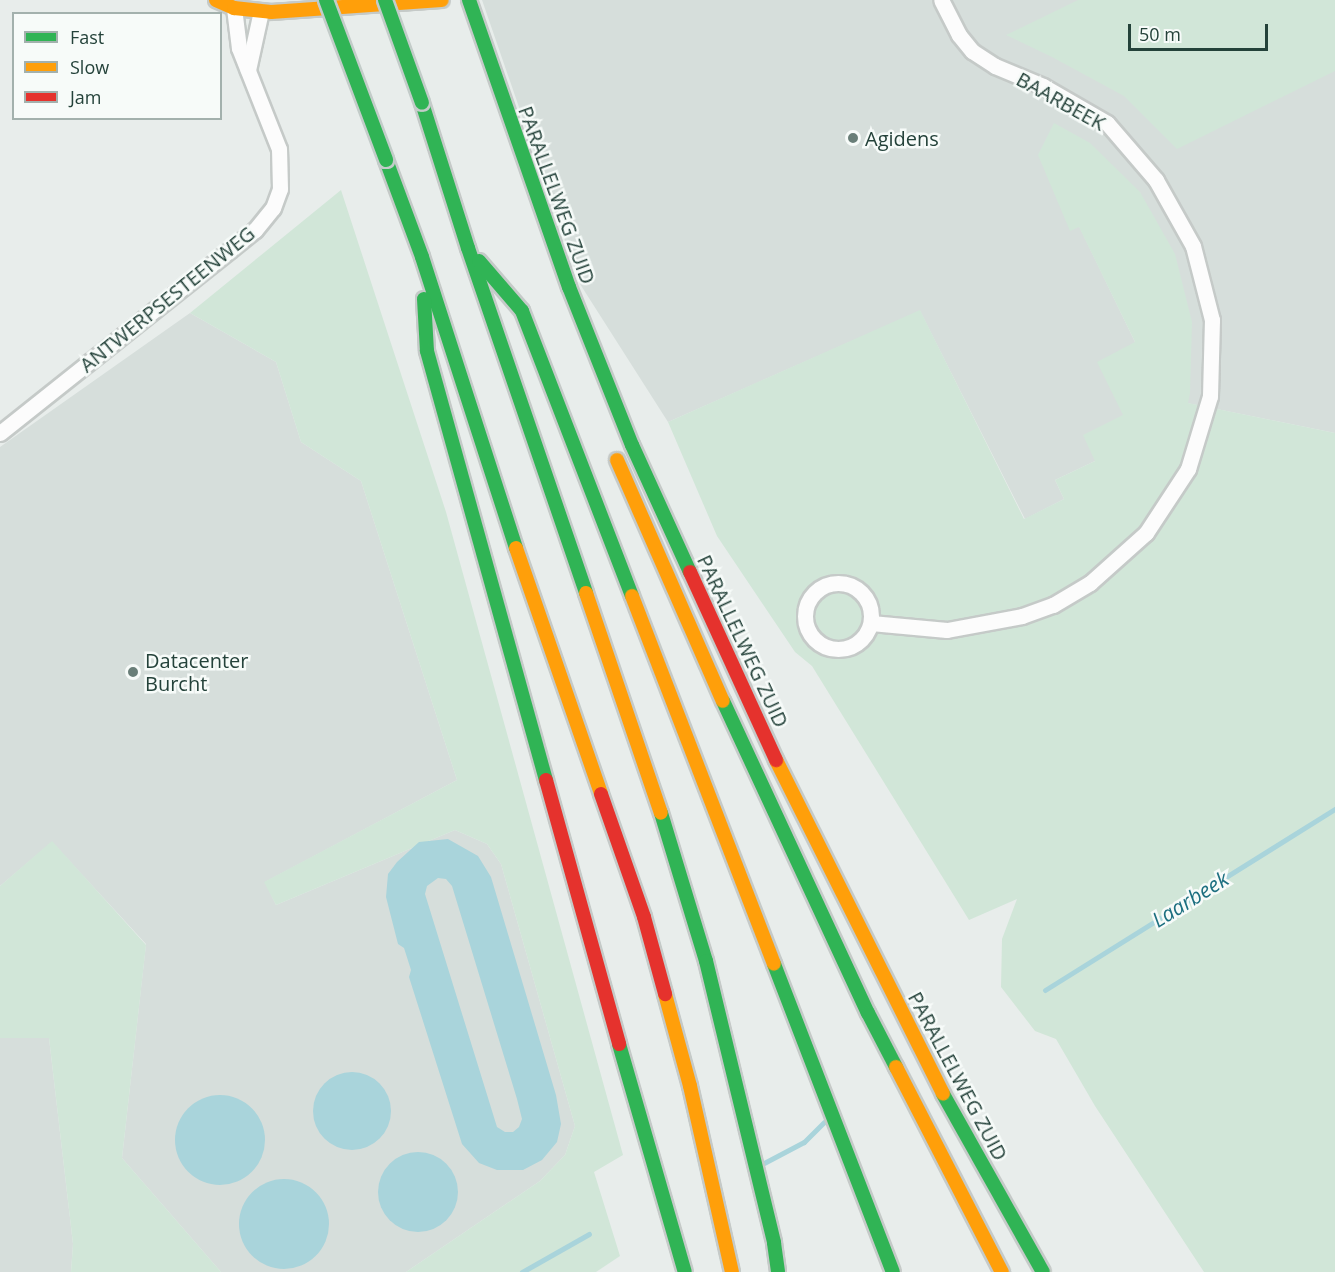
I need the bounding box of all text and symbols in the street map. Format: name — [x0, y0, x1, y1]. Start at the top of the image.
legend — [12, 12, 222, 120]
scale bar — [1131, 12, 1270, 50]
text: 50 m — [1139, 22, 1181, 46]
text: Fast — [70, 25, 104, 49]
text: Slow — [70, 55, 109, 79]
street label: BAARBEEK — [1012, 67, 1110, 135]
text: Jam — [70, 85, 102, 109]
street label: PARALLELWEG ZUID — [514, 103, 600, 287]
place label: Agidens — [865, 126, 939, 150]
marker: Agidens — [846, 131, 860, 145]
street label: ANTWERPSESTEENWEG — [75, 221, 259, 377]
street label: PARALLELWEG ZUID — [692, 551, 794, 731]
place label: Datacenter Burcht — [145, 648, 248, 695]
marker: Datacenter Burcht — [126, 665, 140, 679]
water label: Laarbeek — [1147, 866, 1233, 932]
street label: PARALLELWEG ZUID — [903, 988, 1013, 1164]

